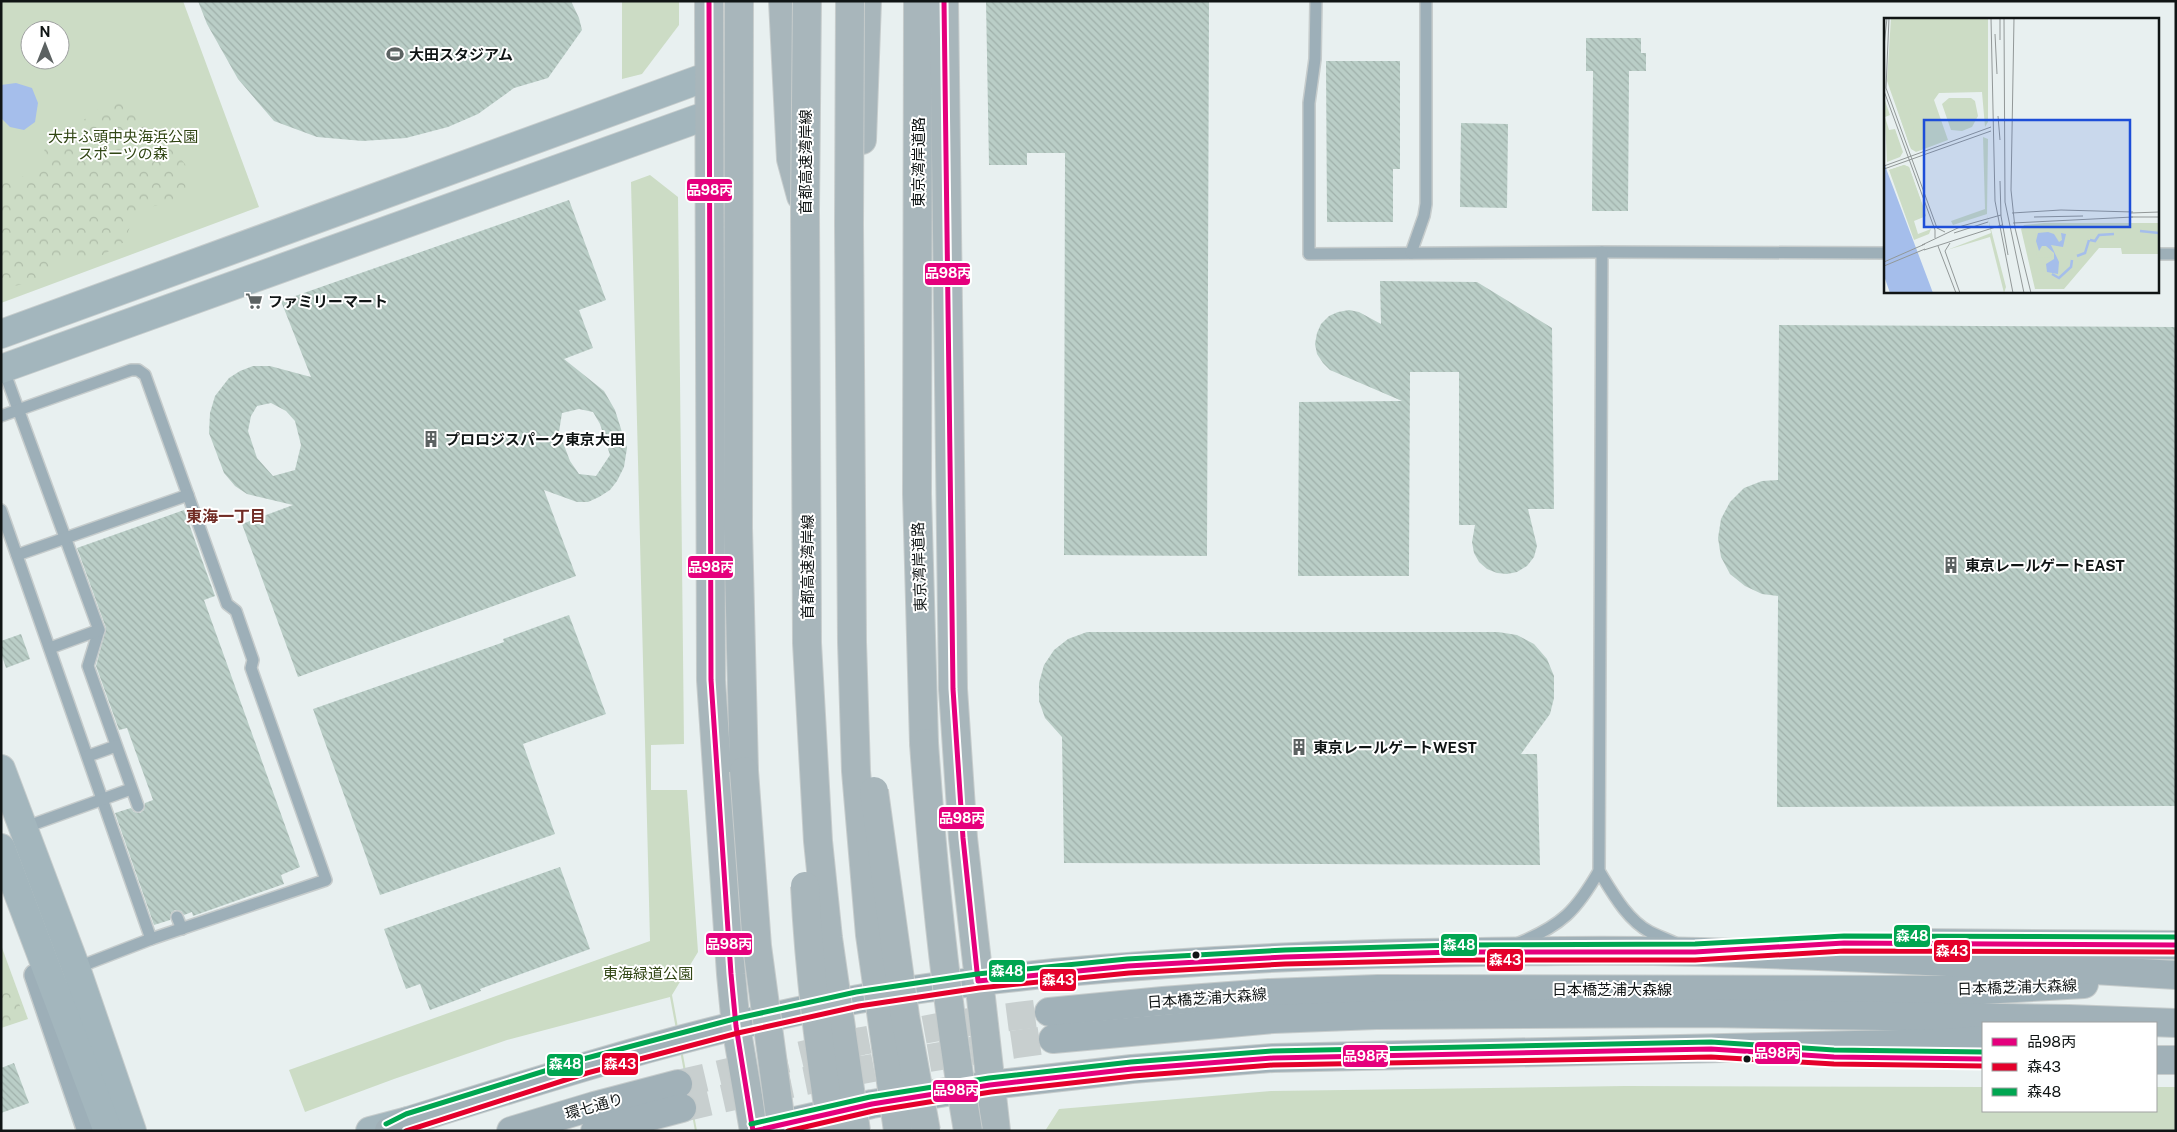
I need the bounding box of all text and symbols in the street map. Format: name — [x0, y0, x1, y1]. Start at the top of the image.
inset map — [1884, 18, 2160, 292]
north arrow — [20, 20, 70, 70]
text: N — [40, 24, 50, 40]
sports icon: 大田スタジアム — [385, 44, 405, 64]
place label: 大田スタジアム — [409, 46, 513, 63]
street label: 首都高速湾岸線 — [797, 109, 814, 215]
street label: 東京湾岸道路 — [910, 117, 927, 207]
park label: 大井ふ頭中央海浜公園 スポーツの森 — [48, 128, 198, 162]
line badge: 品98丙 — [686, 178, 733, 202]
text: 品98丙 — [687, 182, 733, 198]
line badge: 品98丙 — [924, 262, 971, 286]
text: 品98丙 — [925, 265, 971, 281]
supermarket icon: ファミリーマート — [244, 291, 264, 311]
place label: ファミリーマート — [268, 293, 388, 310]
building icon: プロロジスパーク東京大田 — [421, 429, 441, 449]
place label: プロロジスパーク東京大田 — [445, 431, 625, 448]
district label: 東海一丁目 — [186, 507, 266, 526]
street label: 首都高速湾岸線 — [799, 514, 816, 620]
street label: 東京湾岸道路 — [909, 522, 929, 612]
line badge: 品98丙 — [687, 555, 734, 579]
building icon: 東京レールゲートEAST — [1941, 555, 1961, 575]
place label: 東京レールゲートEAST — [1965, 557, 2125, 574]
text: 品98丙 — [688, 559, 734, 575]
building icon: 東京レールゲートWEST — [1289, 737, 1309, 757]
place label: 東京レールゲートWEST — [1313, 739, 1477, 756]
line badge: 品98丙 — [938, 806, 985, 830]
text: 品98丙 — [939, 810, 985, 826]
line badge: 森48 — [1893, 924, 1931, 948]
text: 森48 — [1896, 928, 1928, 944]
line badge: 品98丙 — [705, 932, 753, 956]
line badge: 森48 — [1440, 933, 1478, 957]
text: 品98丙 — [706, 936, 752, 952]
text: 森48 — [1443, 937, 1475, 953]
line badge: 森43 — [1933, 939, 1971, 963]
text: 森43 — [1936, 943, 1968, 959]
line badge: 森43 — [1486, 948, 1524, 972]
unlabelled marker — [1191, 950, 1201, 960]
text: 森43 — [1489, 952, 1521, 968]
line badge: 森48 — [988, 959, 1026, 983]
text: 森48 — [991, 963, 1023, 979]
park label: 東海緑道公園 — [603, 965, 693, 982]
line badge: 森43 — [1039, 968, 1077, 992]
text: 森43 — [1042, 972, 1074, 988]
street label: 日本橋芝浦大森線 — [1957, 976, 2077, 998]
street label: 日本橋芝浦大森線 — [1552, 981, 1672, 998]
street label: 日本橋芝浦大森線 — [1147, 985, 1267, 1011]
legend — [1982, 1022, 2157, 1112]
text: 品98丙 — [2027, 1033, 2076, 1050]
line badge: 品98丙 — [1754, 1041, 1801, 1065]
line badge: 品98丙 — [1342, 1044, 1389, 1068]
text: 品98丙 — [1754, 1045, 1800, 1061]
text: 品98丙 — [1343, 1048, 1389, 1064]
line badge: 森43 — [601, 1052, 639, 1076]
line badge: 森48 — [546, 1053, 584, 1077]
unlabelled marker — [1742, 1054, 1752, 1064]
text: 森48 — [549, 1056, 581, 1072]
text: 森43 — [604, 1056, 636, 1072]
text: 森43 — [2027, 1058, 2061, 1075]
line badge: 品98丙 — [932, 1079, 979, 1103]
text: 品98丙 — [933, 1082, 979, 1098]
text: 森48 — [2027, 1083, 2061, 1100]
street label: 環七通り — [563, 1090, 625, 1122]

